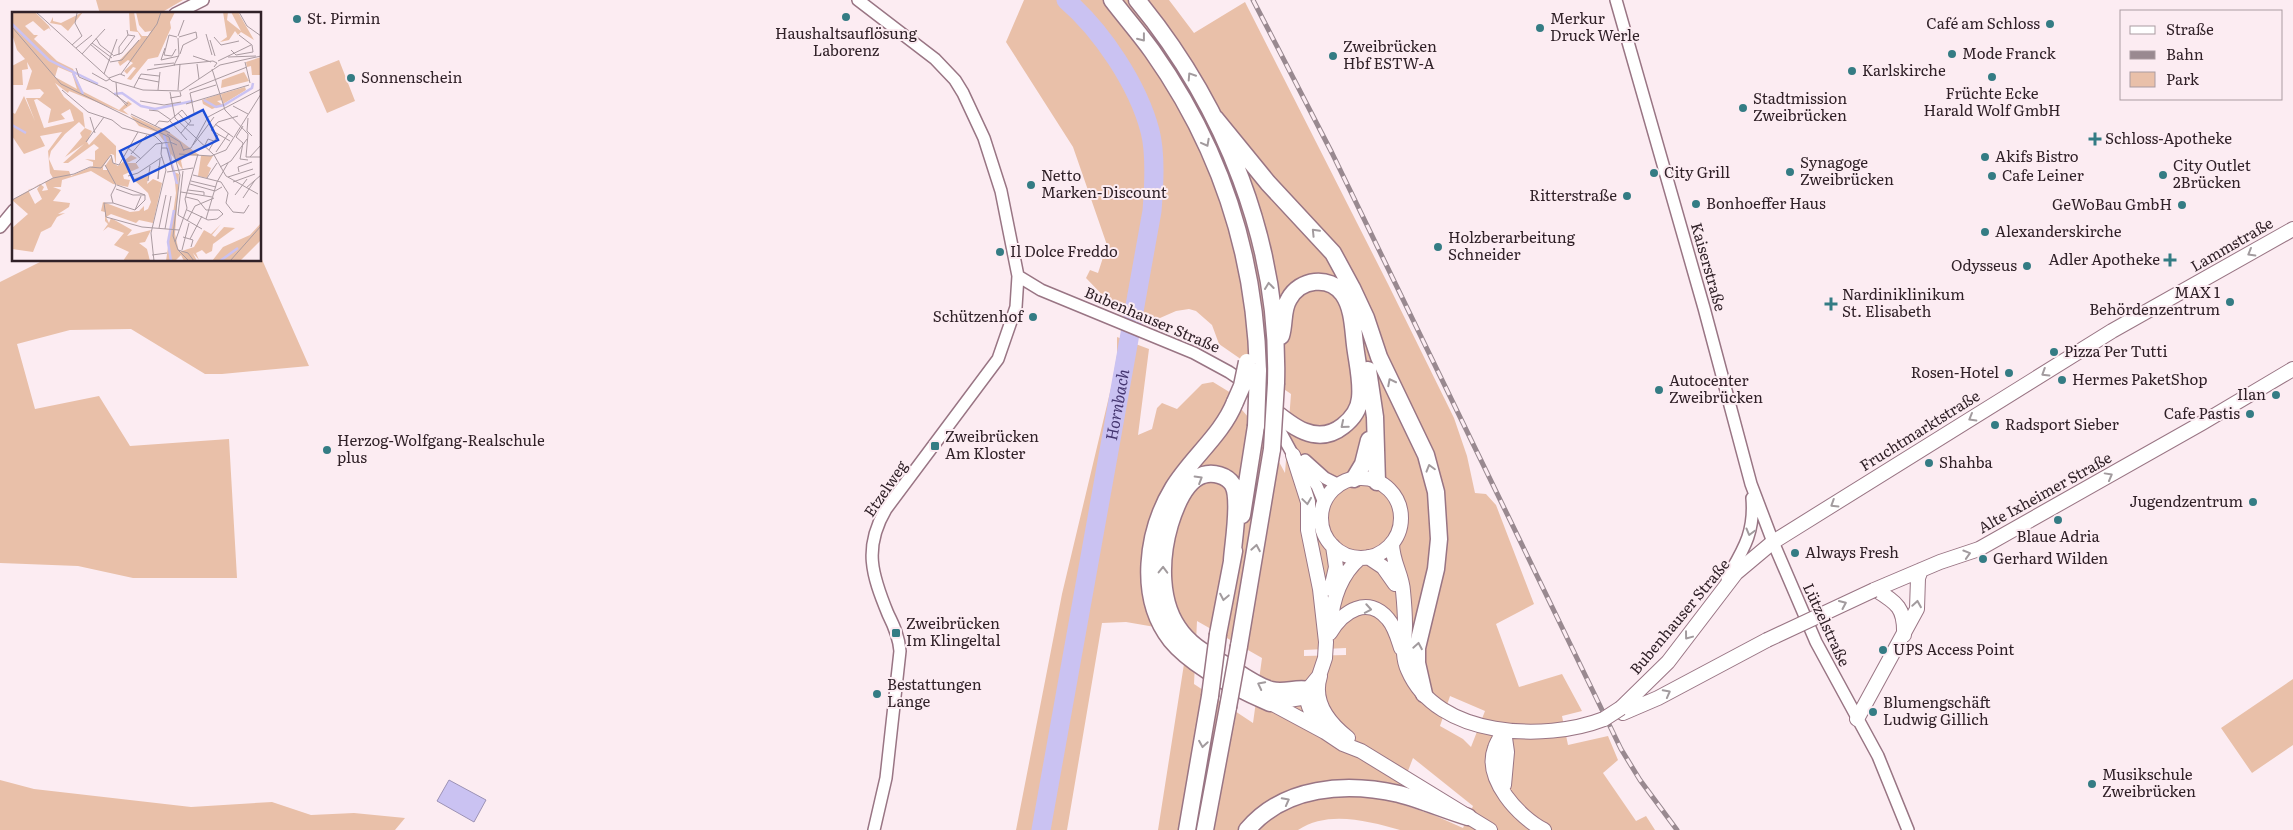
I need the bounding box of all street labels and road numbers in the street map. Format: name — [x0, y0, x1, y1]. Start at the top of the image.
street label: Lammstraße — [2186, 211, 2277, 277]
street label: Kaiserstraße — [1686, 220, 1733, 314]
street label: Bubenhauser Straße — [1081, 280, 1224, 358]
street label: Fruchtmarktstraße — [1855, 383, 1984, 476]
street label: Alte Ixheimer Straße — [1973, 445, 2116, 538]
street label: Etzelweg — [857, 455, 912, 521]
street label: Bubenhauser Straße — [1623, 553, 1734, 679]
street label: Lützelstraße — [1798, 579, 1857, 670]

